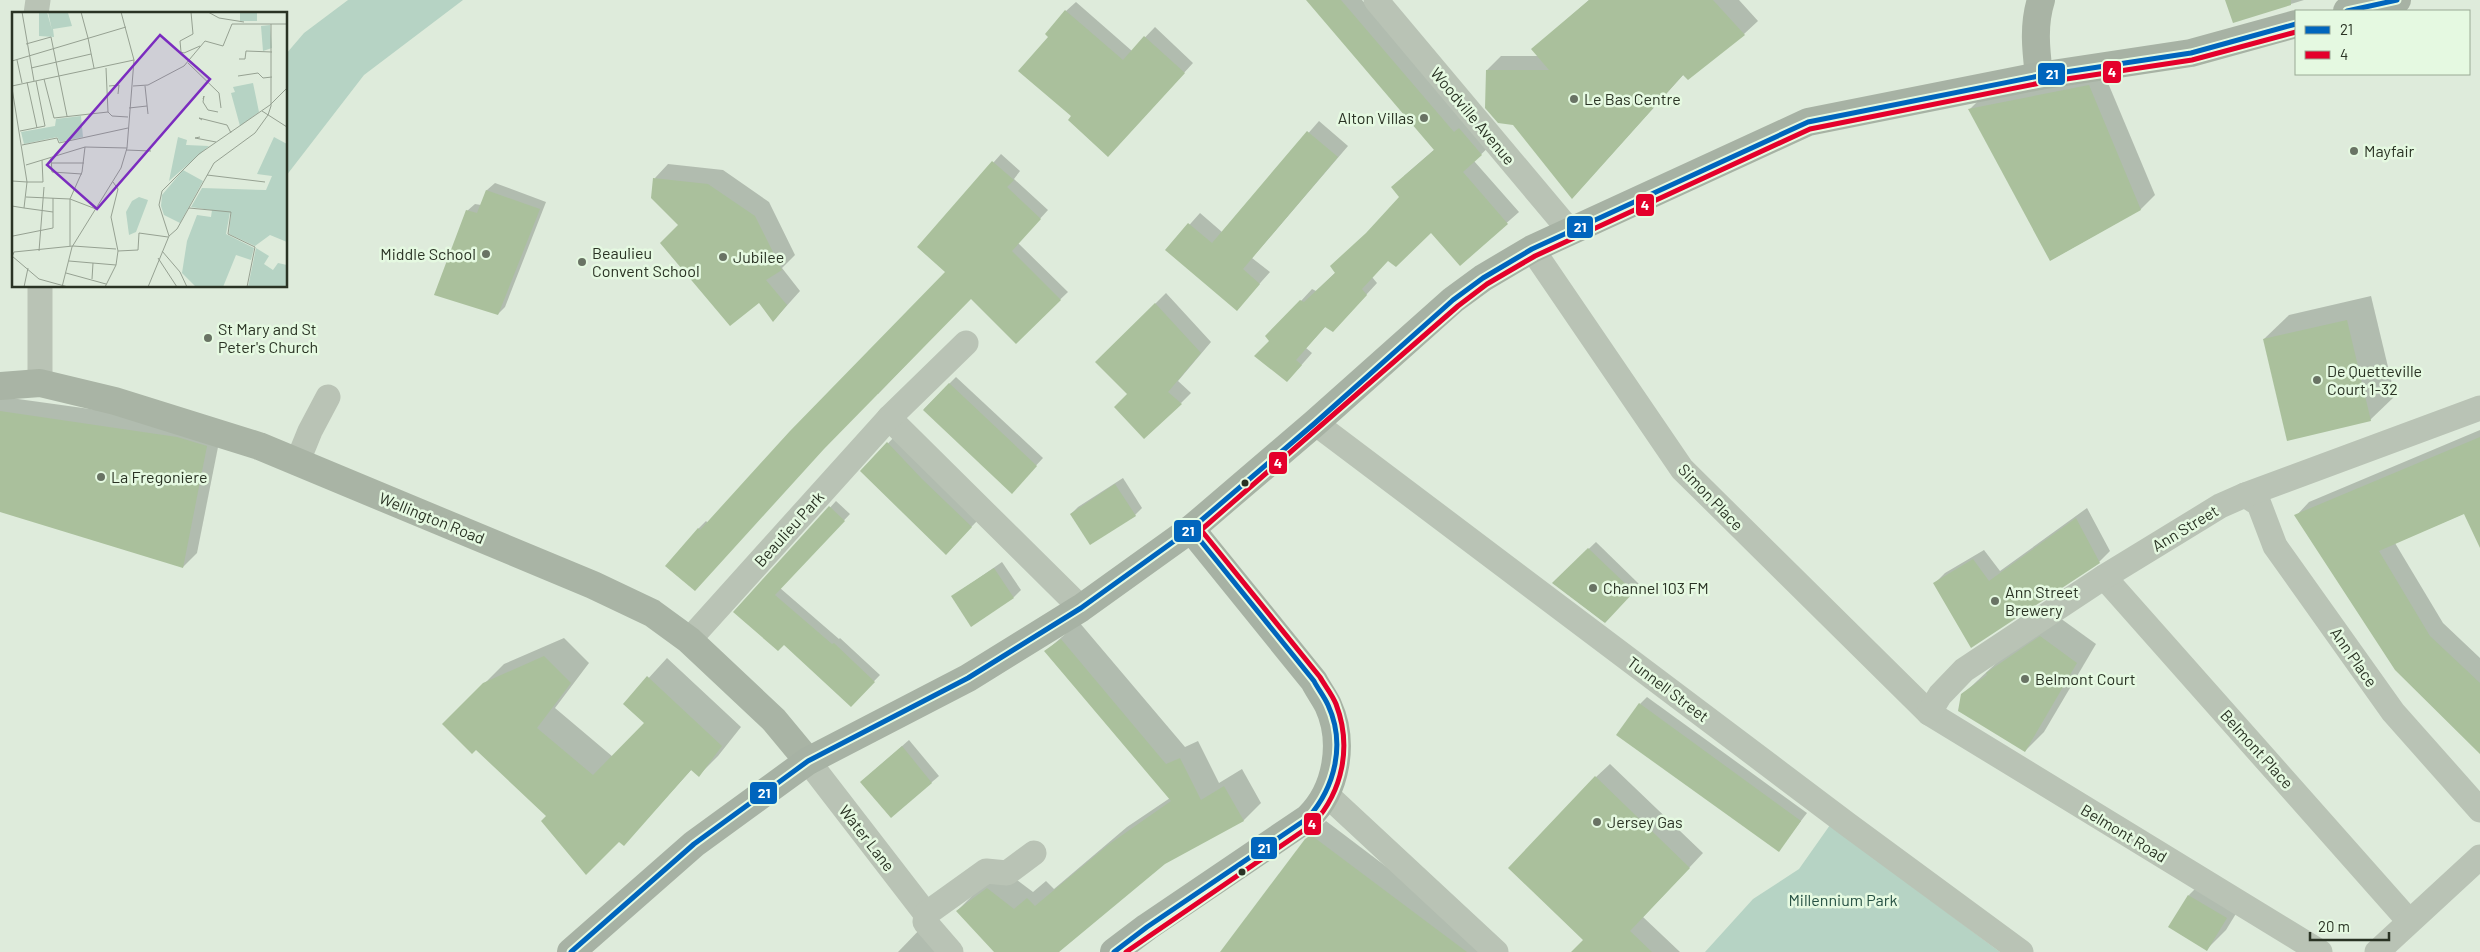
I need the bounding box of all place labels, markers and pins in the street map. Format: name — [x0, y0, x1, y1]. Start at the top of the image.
place label: Le Bas Centre — [1584, 89, 1681, 108]
marker: Le Bas Centre — [1568, 93, 1580, 105]
place label: Alton Villas — [1338, 108, 1414, 127]
marker: Alton Villas — [1418, 112, 1430, 124]
place label: Mayfair — [2364, 141, 2415, 160]
marker: Mayfair — [2348, 145, 2360, 157]
place label: Beaulieu Convent School — [592, 243, 700, 280]
place label: Middle School — [380, 244, 476, 263]
place label: Jubilee — [733, 247, 784, 266]
marker: Middle School — [480, 248, 492, 260]
marker: Jubilee — [717, 251, 729, 263]
marker: Beaulieu Convent School — [576, 256, 588, 268]
place label: St Mary and St Peter's Church — [218, 319, 318, 356]
marker: St Mary and St Peter's Church — [202, 332, 214, 344]
place label: De Quetteville Court 1-32 — [2327, 361, 2422, 398]
marker: De Quetteville Court 1-32 — [2311, 374, 2323, 386]
place label: La Fregoniere — [111, 467, 207, 486]
marker: La Fregoniere — [95, 471, 107, 483]
unlabelled marker — [1240, 478, 1250, 488]
place label: Channel 103 FM — [1603, 578, 1709, 597]
marker: Channel 103 FM — [1587, 582, 1599, 594]
place label: Ann Street Brewery — [2005, 582, 2079, 619]
marker: Ann Street Brewery — [1989, 595, 2001, 607]
place label: Belmont Court — [2035, 669, 2136, 688]
marker: Belmont Court — [2019, 673, 2031, 685]
place label: Jersey Gas — [1607, 812, 1683, 831]
marker: Jersey Gas — [1591, 816, 1603, 828]
unlabelled marker — [1237, 867, 1247, 877]

